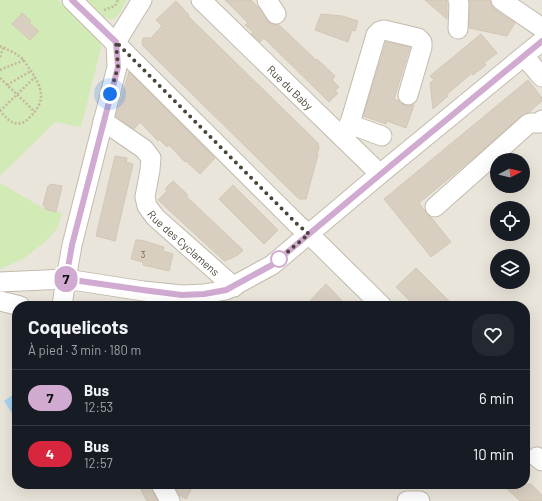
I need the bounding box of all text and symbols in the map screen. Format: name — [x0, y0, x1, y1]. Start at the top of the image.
street label: Rue du Baby — [265, 62, 316, 112]
your location — [100, 84, 120, 104]
north arrow — [490, 153, 530, 193]
map controls — [490, 153, 530, 289]
button: locate — [490, 201, 530, 241]
street label: Rue des Cyclamens — [146, 207, 223, 278]
house number: 3 — [141, 249, 146, 260]
button: layers — [490, 249, 530, 289]
unlabelled marker — [270, 250, 288, 268]
line badge: 7 — [53, 266, 79, 292]
text: 7 — [63, 270, 69, 287]
button: heart — [472, 314, 514, 356]
text: Coquelicots — [28, 315, 128, 338]
text: À pied · 3 min · 180 m — [28, 342, 141, 358]
text: Bus — [84, 381, 109, 399]
text: 7 — [47, 389, 53, 406]
text: 6 min — [479, 389, 514, 407]
text: 12:53 — [84, 399, 113, 415]
text: Bus — [84, 437, 109, 455]
text: 4 — [46, 445, 54, 462]
text: 10 min — [473, 445, 514, 463]
text: 12:57 — [84, 455, 113, 471]

